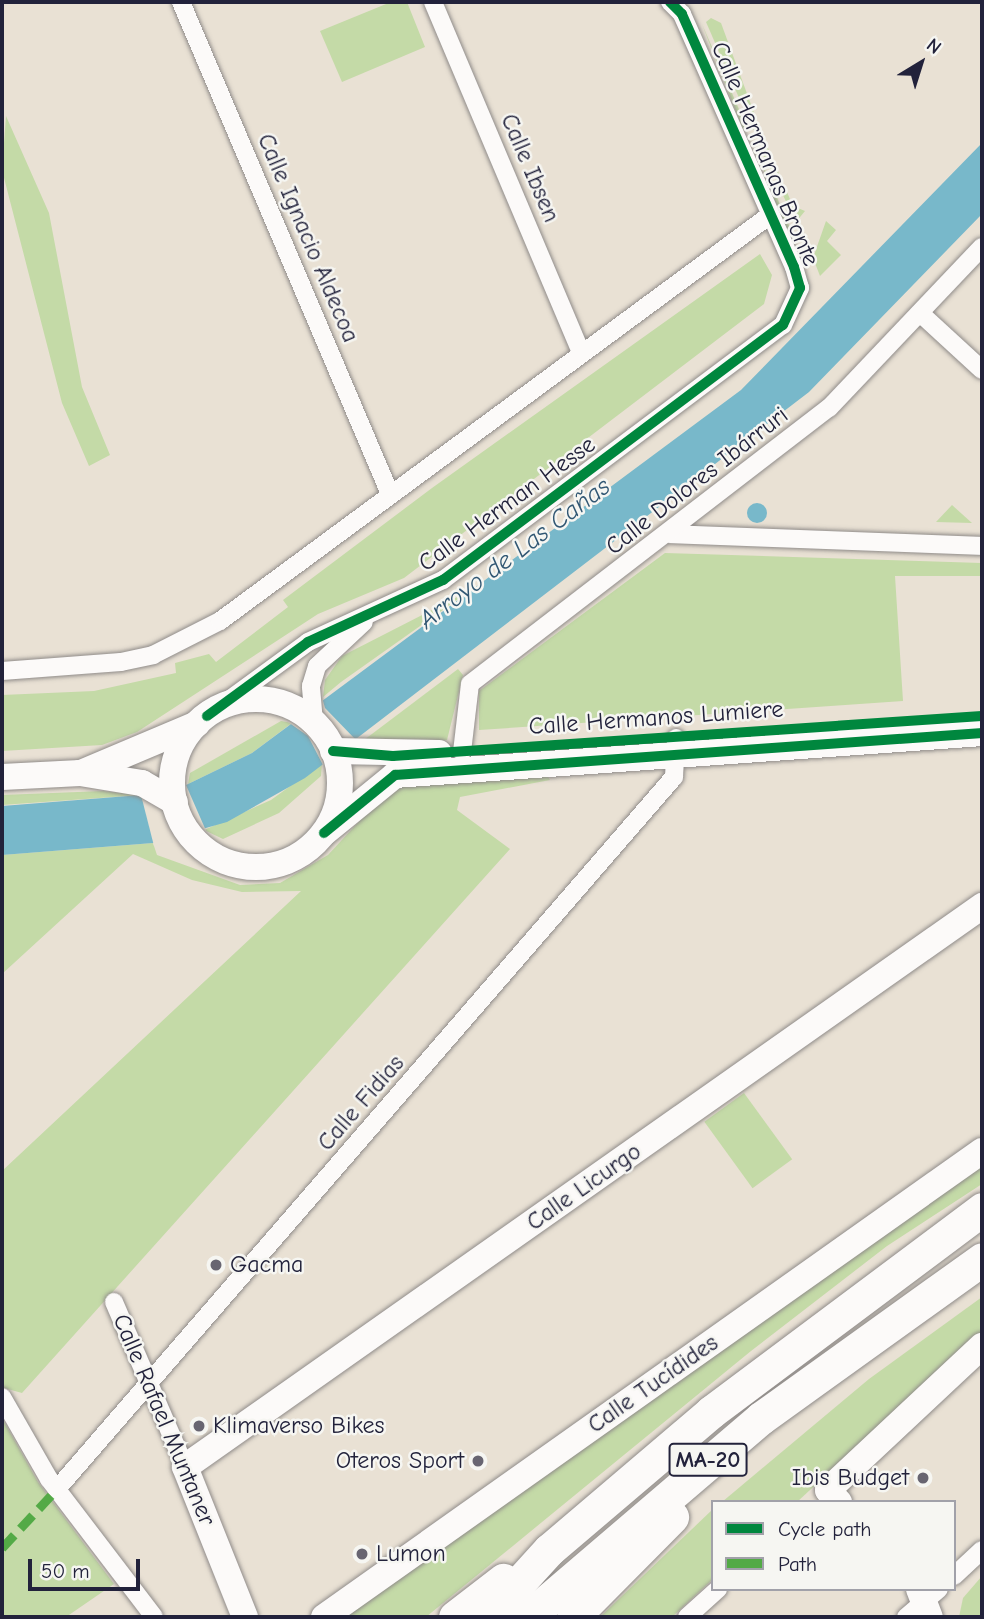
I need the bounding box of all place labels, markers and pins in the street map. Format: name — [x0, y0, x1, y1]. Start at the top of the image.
place label: Gacma — [230, 1251, 303, 1279]
marker: Gacma — [208, 1257, 224, 1273]
place label: Klimaverso Bikes — [213, 1412, 385, 1440]
marker: Klimaverso Bikes — [191, 1418, 207, 1434]
place label: Oteros Sport — [336, 1447, 464, 1475]
marker: Oteros Sport — [470, 1453, 486, 1469]
place label: Ibis Budget — [792, 1464, 909, 1492]
marker: Ibis Budget — [915, 1470, 931, 1486]
place label: Lumon — [376, 1540, 446, 1568]
marker: Lumon — [354, 1546, 370, 1562]

